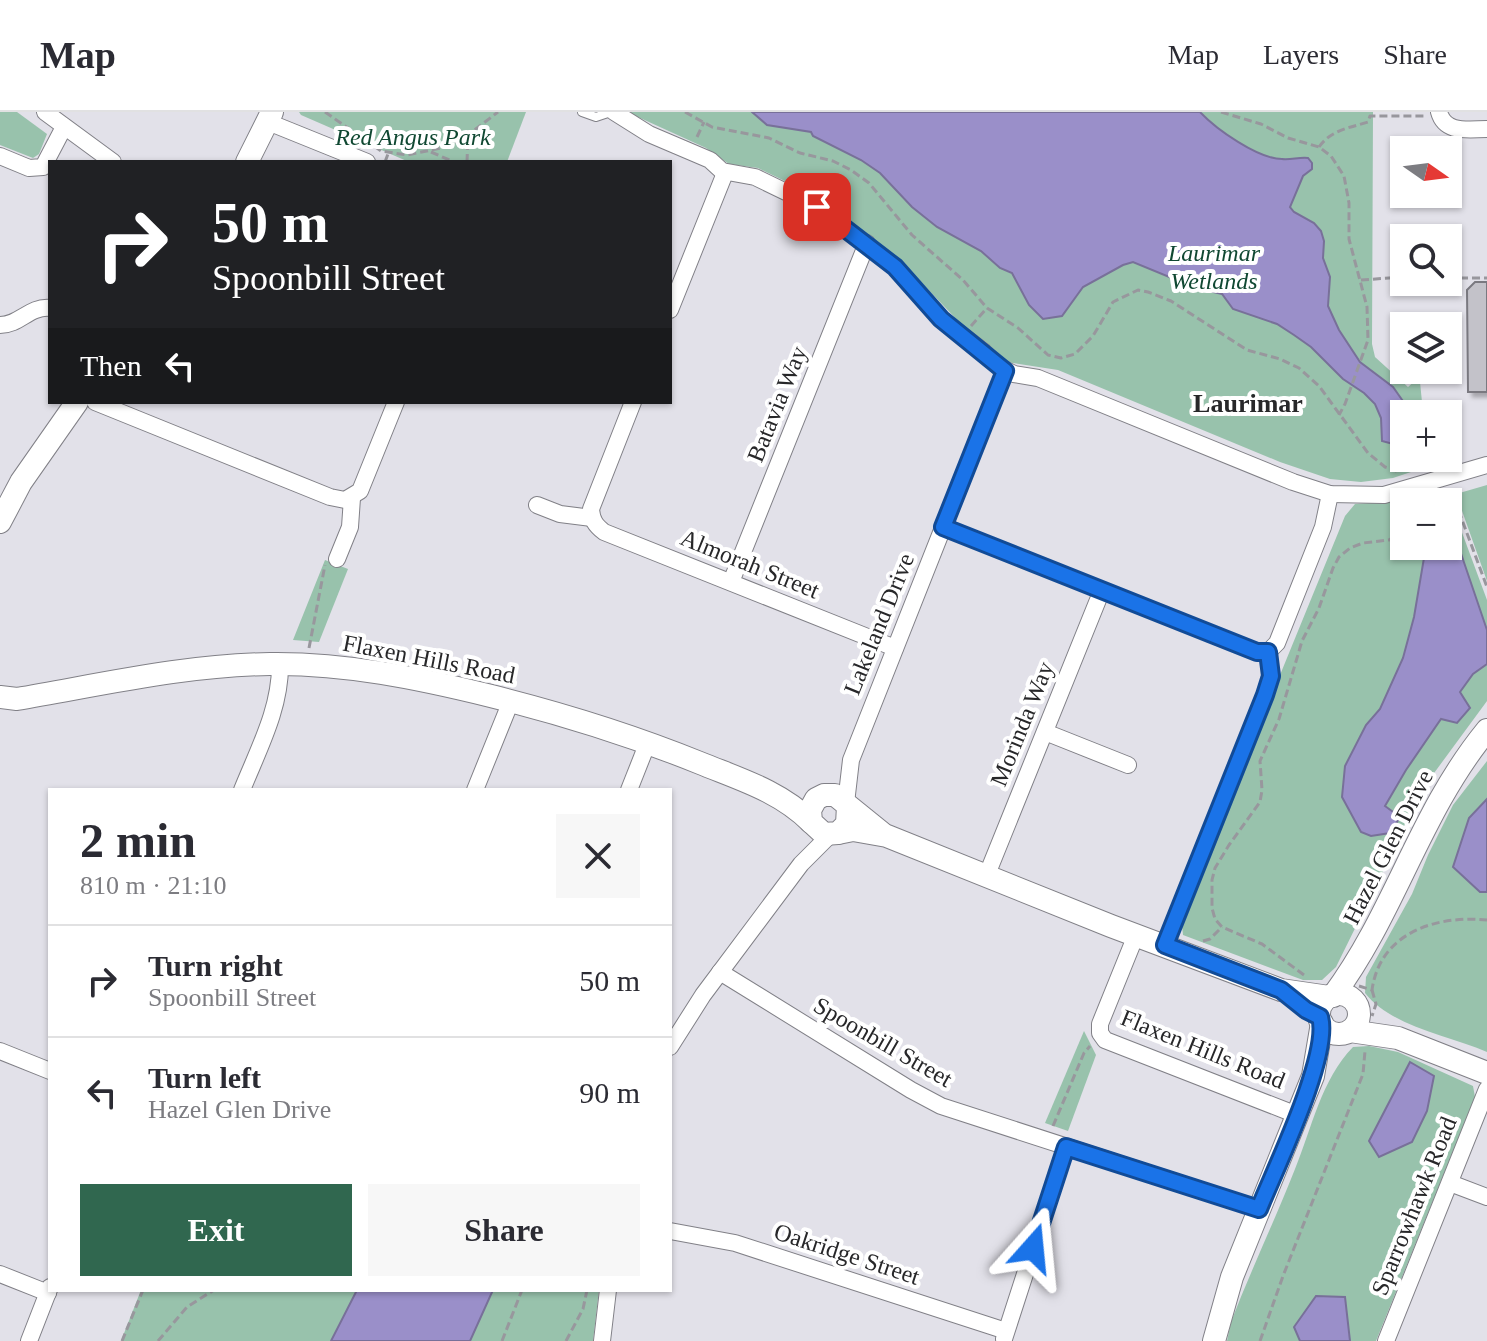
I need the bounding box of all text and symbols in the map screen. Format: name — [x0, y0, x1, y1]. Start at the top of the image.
text: Map — [40, 34, 116, 76]
text: Map — [1168, 39, 1219, 70]
text: Layers — [1263, 39, 1339, 70]
text: Share — [1383, 39, 1447, 70]
park label: Red Angus Park — [334, 124, 491, 150]
north arrow — [1390, 136, 1462, 208]
map controls — [1390, 136, 1462, 560]
pin — [783, 173, 851, 241]
icon: arrive — [795, 185, 839, 229]
icon: right — [80, 192, 184, 296]
text: 50 m — [212, 192, 329, 254]
button: search — [1390, 224, 1462, 296]
park label: Laurimar Wetlands — [1167, 240, 1261, 294]
text: Spoonbill Street — [212, 258, 445, 298]
button: layers — [1390, 312, 1462, 384]
street label: Batavia Way — [742, 342, 812, 466]
icon: left — [158, 344, 202, 388]
text: Then — [80, 349, 142, 382]
district label: Laurimar — [1193, 389, 1303, 418]
button: + — [1390, 400, 1462, 472]
button: − — [1390, 488, 1462, 560]
street label: Almorah Street — [677, 524, 823, 604]
street label: Lakeland Drive — [839, 550, 919, 698]
street label: Flaxen Hills Road — [341, 630, 517, 688]
street label: Morinda Way — [985, 658, 1059, 790]
street label: Hazel Glen Drive — [1338, 766, 1438, 928]
text: 2 min — [80, 814, 196, 867]
button: close — [556, 814, 640, 898]
text: 810 m · 21:10 — [80, 871, 227, 900]
text: Turn right — [148, 949, 283, 982]
icon: right — [80, 959, 124, 1003]
text: 50 m — [579, 964, 640, 997]
text: Spoonbill Street — [148, 983, 316, 1012]
street label: Spoonbill Street — [809, 992, 957, 1092]
street label: Flaxen Hills Road — [1117, 1004, 1289, 1094]
text: Turn left — [148, 1061, 261, 1094]
icon: left — [80, 1071, 124, 1115]
text: 90 m — [579, 1076, 640, 1109]
text: Hazel Glen Drive — [148, 1095, 331, 1124]
street label: Sparrowhawk Road — [1366, 1113, 1462, 1299]
button: Exit — [80, 1184, 352, 1276]
button: Share — [368, 1184, 640, 1276]
position arrow — [991, 1206, 1075, 1290]
street label: Oakridge Street — [771, 1218, 923, 1290]

